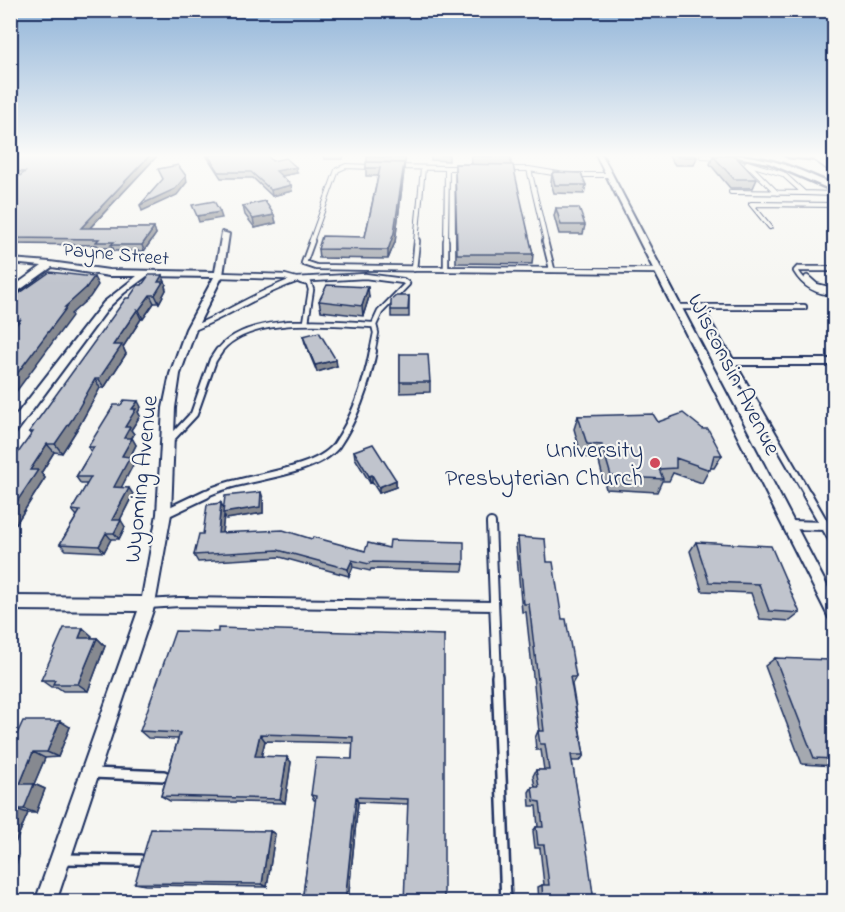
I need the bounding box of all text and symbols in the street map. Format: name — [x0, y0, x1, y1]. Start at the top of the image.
street label: Payne Street — [61, 236, 170, 275]
street label: Wisconsin Avenue — [677, 288, 789, 462]
street label: Wyoming Avenue — [116, 393, 170, 565]
place label: University Presbyterian Church — [445, 434, 643, 498]
marker: University Presbyterian Church — [648, 456, 662, 470]

